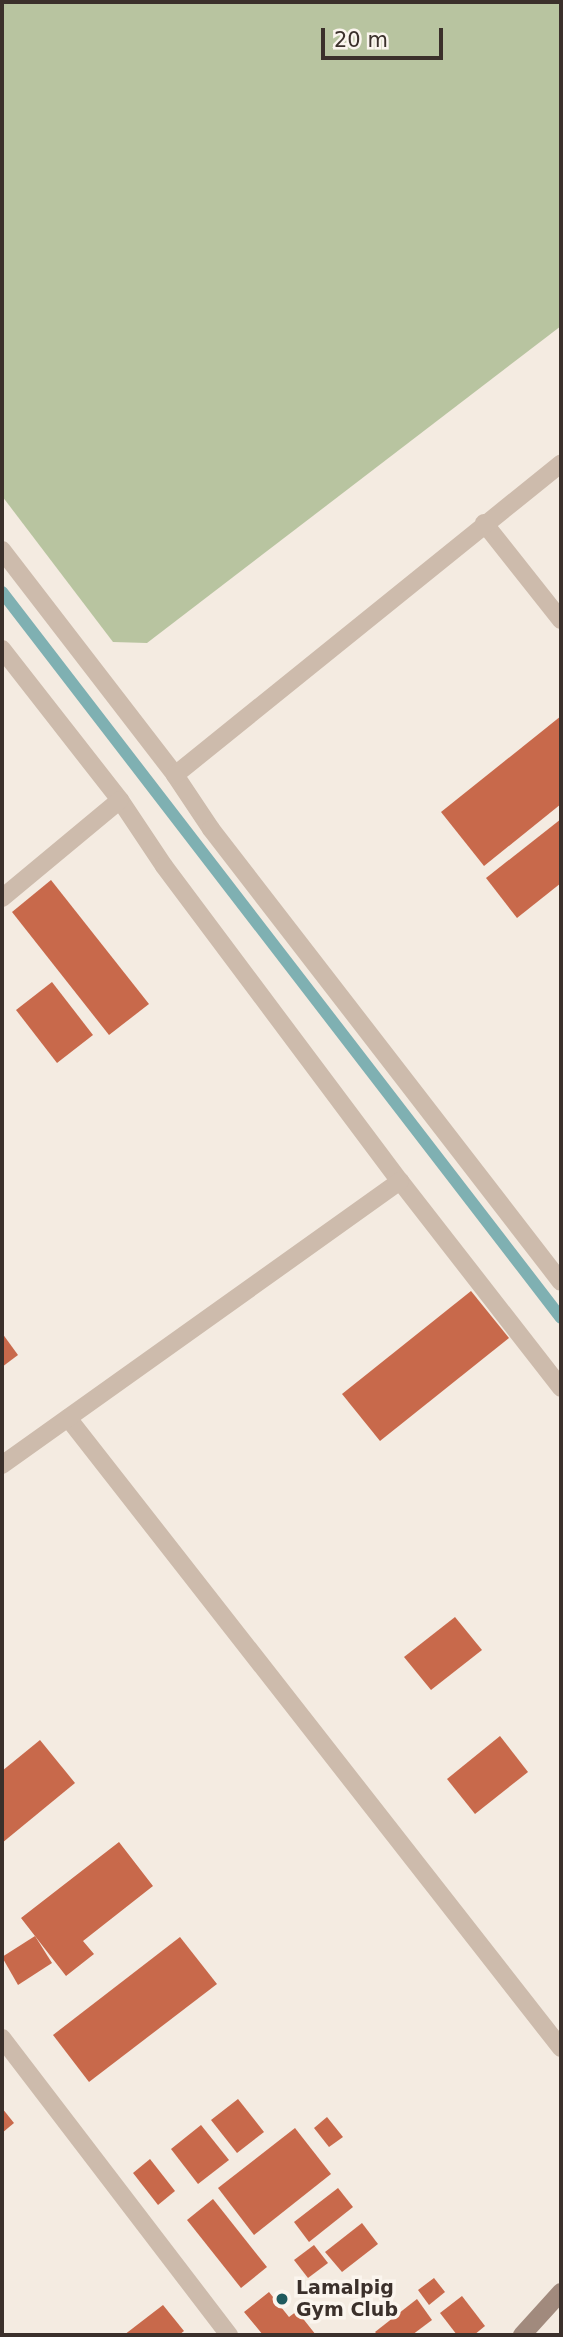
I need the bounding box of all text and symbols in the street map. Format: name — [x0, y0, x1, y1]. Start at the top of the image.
scale bar — [325, 14, 448, 58]
text: 20 m — [334, 28, 388, 52]
place label: Lamalpig Gym Club — [296, 2277, 398, 2321]
marker: Lamalpig Gym Club — [274, 2291, 290, 2307]

